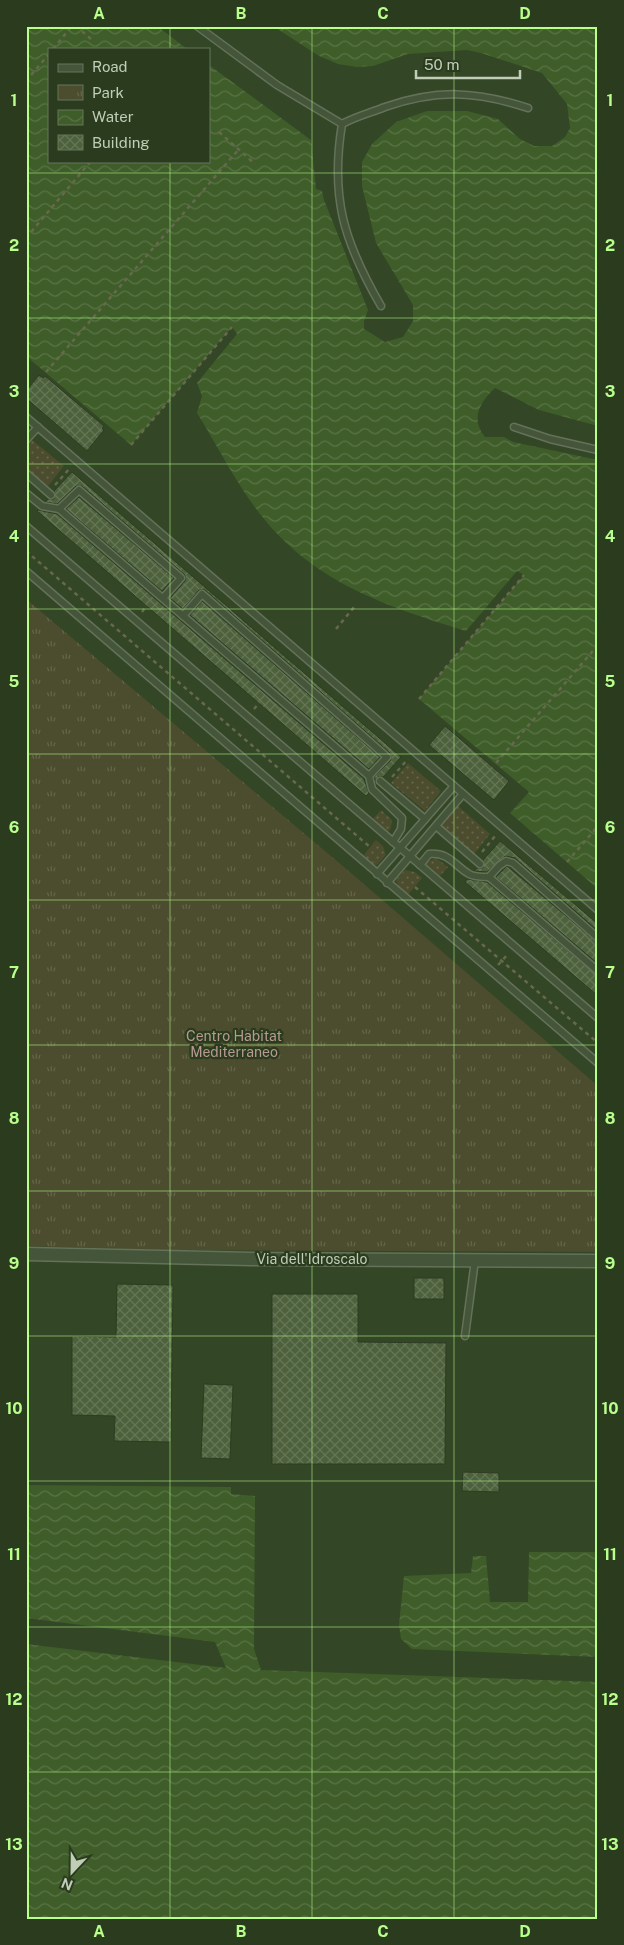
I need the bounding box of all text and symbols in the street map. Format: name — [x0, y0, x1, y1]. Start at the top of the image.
text: A — [93, 4, 105, 23]
text: B — [236, 4, 247, 23]
text: C — [377, 4, 389, 23]
text: D — [519, 4, 531, 23]
legend — [48, 48, 210, 162]
scale bar — [416, 48, 520, 80]
text: 50 m — [424, 56, 459, 73]
text: Road — [92, 58, 128, 75]
text: Park — [92, 84, 124, 101]
text: 1 — [11, 91, 17, 110]
text: 1 — [607, 91, 613, 110]
text: Water — [92, 108, 134, 125]
text: Building — [92, 134, 150, 151]
text: 2 — [9, 236, 19, 255]
text: 2 — [605, 236, 615, 255]
text: 3 — [9, 382, 19, 401]
text: 3 — [605, 382, 615, 401]
text: 4 — [9, 527, 20, 546]
text: 4 — [605, 527, 616, 546]
text: 5 — [9, 672, 20, 691]
text: 5 — [605, 672, 616, 691]
text: 6 — [9, 818, 19, 837]
text: 6 — [605, 818, 615, 837]
text: 7 — [9, 963, 19, 982]
text: 7 — [605, 963, 615, 982]
park label: Centro Habitat Mediterraneo — [186, 1028, 282, 1060]
text: 8 — [9, 1109, 20, 1128]
text: 8 — [605, 1109, 616, 1128]
street label: Via dell'Idroscalo — [257, 1251, 368, 1267]
text: 9 — [9, 1254, 19, 1273]
text: 9 — [605, 1254, 615, 1273]
text: 10 — [5, 1399, 23, 1418]
text: 10 — [601, 1399, 619, 1418]
text: 11 — [7, 1545, 21, 1564]
text: 11 — [603, 1545, 617, 1564]
text: 12 — [5, 1690, 23, 1709]
text: 12 — [601, 1690, 619, 1709]
text: 13 — [5, 1835, 23, 1854]
text: 13 — [601, 1835, 619, 1854]
north arrow — [48, 1848, 98, 1898]
text: N — [59, 1875, 75, 1894]
text: A — [93, 1922, 105, 1941]
text: B — [236, 1922, 247, 1941]
text: C — [377, 1922, 389, 1941]
text: D — [519, 1922, 531, 1941]

